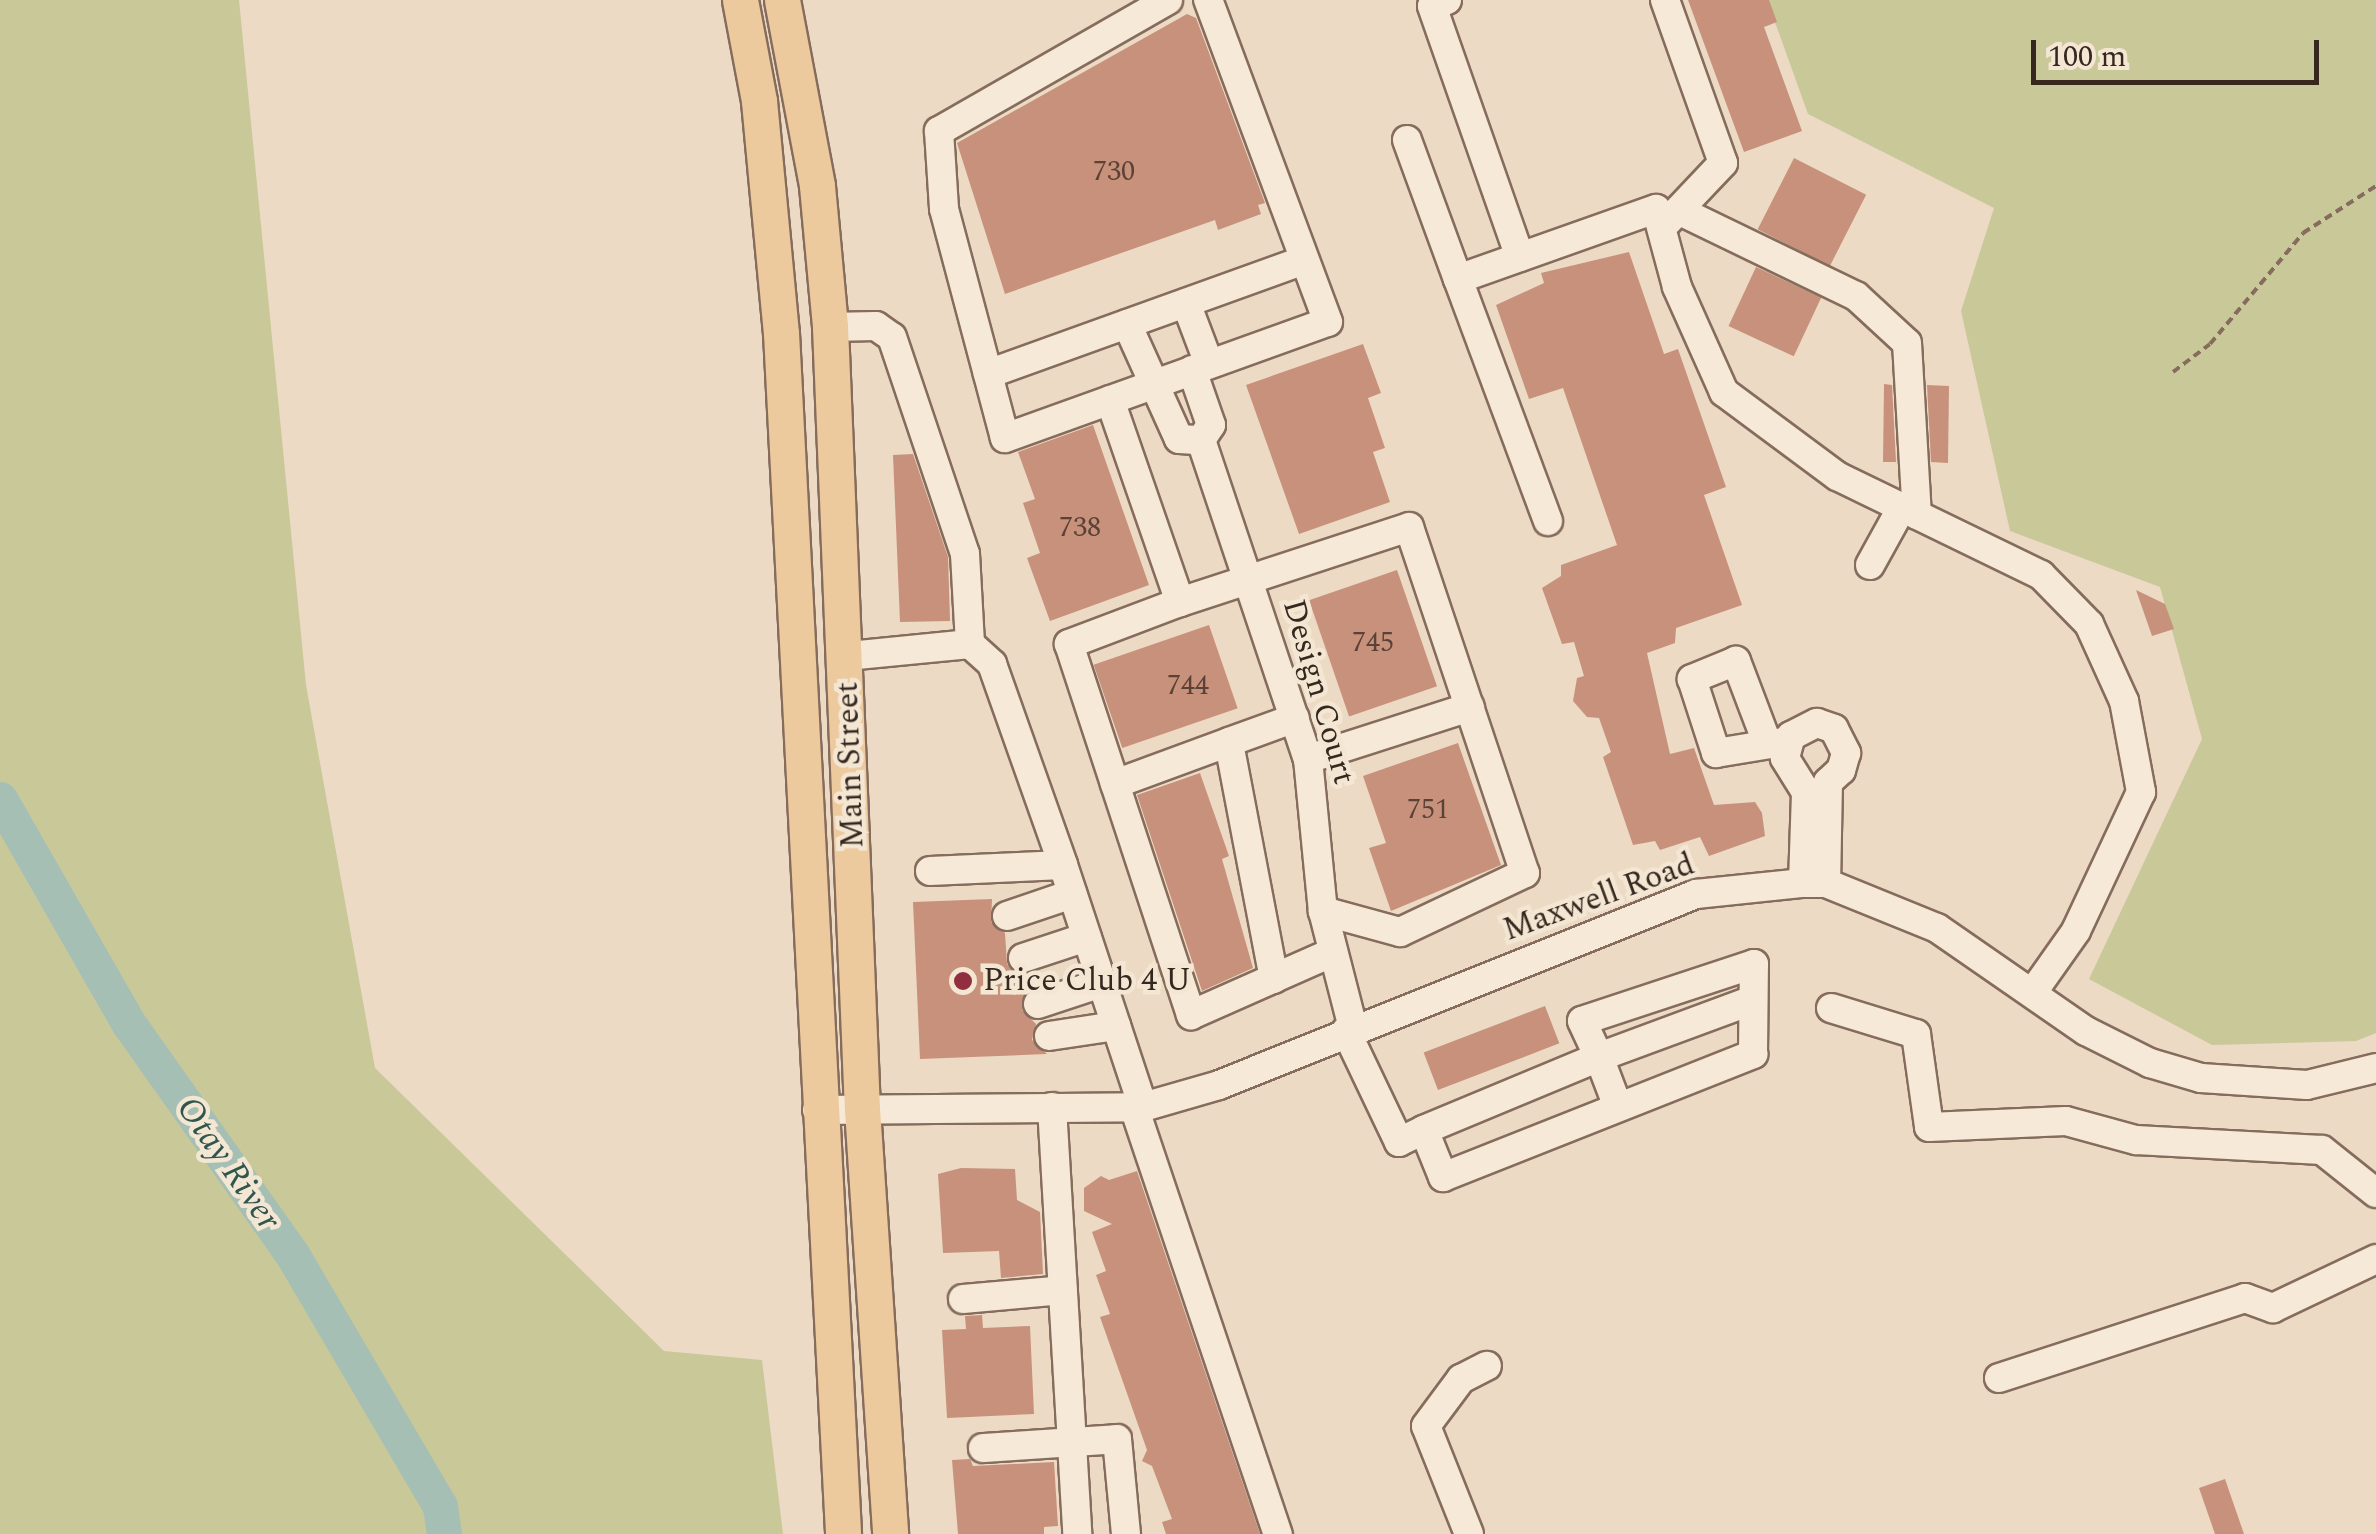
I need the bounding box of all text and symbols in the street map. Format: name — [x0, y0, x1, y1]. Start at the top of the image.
scale bar — [2036, 20, 2324, 82]
text: 100 m — [2048, 34, 2126, 80]
house number: 730 — [1093, 155, 1135, 189]
house number: 738 — [1059, 511, 1101, 545]
street label: Design Court — [1273, 595, 1363, 789]
house number: 745 — [1352, 626, 1394, 660]
house number: 744 — [1167, 669, 1209, 703]
street label: Main Street — [829, 681, 873, 849]
house number: 751 — [1407, 793, 1449, 827]
street label: Maxwell Road — [1498, 846, 1700, 950]
place label: Price Club 4 U — [983, 962, 1191, 1000]
marker: Price Club 4 U — [952, 970, 974, 992]
water label: Otay River — [167, 1089, 289, 1239]

